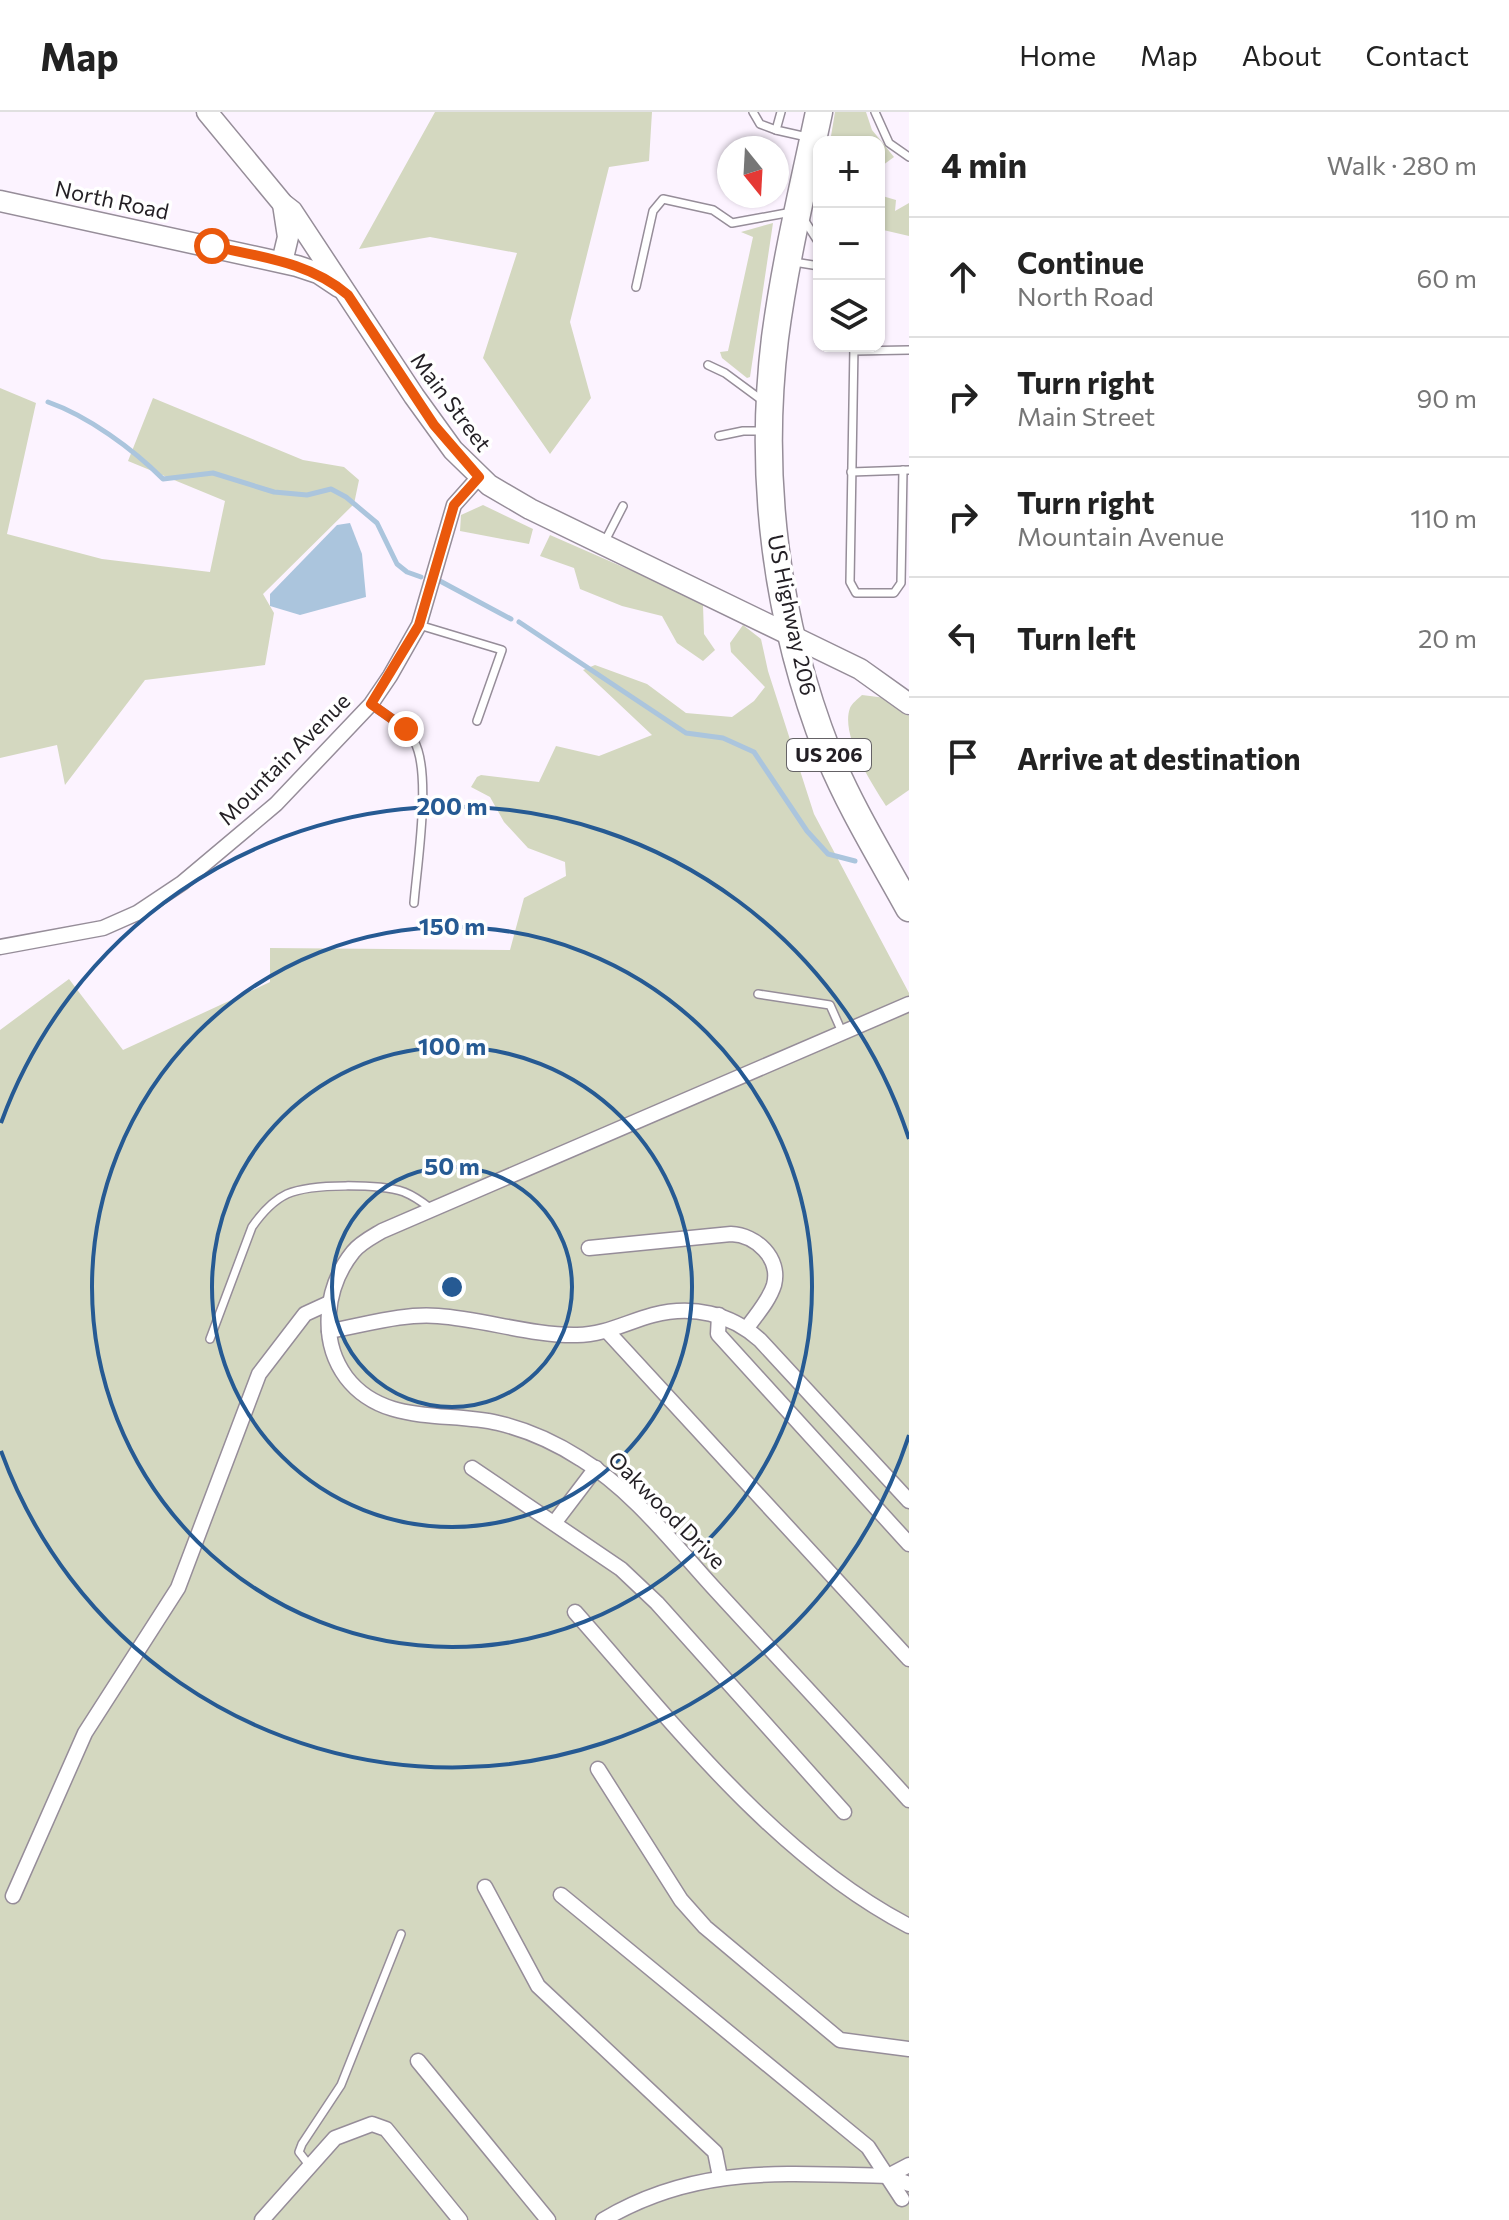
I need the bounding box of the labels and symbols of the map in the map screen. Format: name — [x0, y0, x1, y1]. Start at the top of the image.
north arrow — [717, 136, 789, 208]
street label: North Road — [53, 174, 172, 225]
route start — [194, 228, 230, 264]
street label: Main Street — [405, 347, 497, 457]
street label: US Highway 206 — [762, 532, 823, 698]
street label: Mountain Avenue — [212, 687, 355, 830]
route end — [388, 711, 424, 747]
road number: US 206 — [787, 739, 871, 771]
text: 200 m — [417, 791, 487, 820]
text: 150 m — [419, 911, 485, 940]
text: 100 m — [418, 1031, 486, 1060]
text: 50 m — [424, 1151, 480, 1180]
centre of rings — [438, 1273, 466, 1301]
street label: Oakwood Drive — [603, 1445, 732, 1574]

